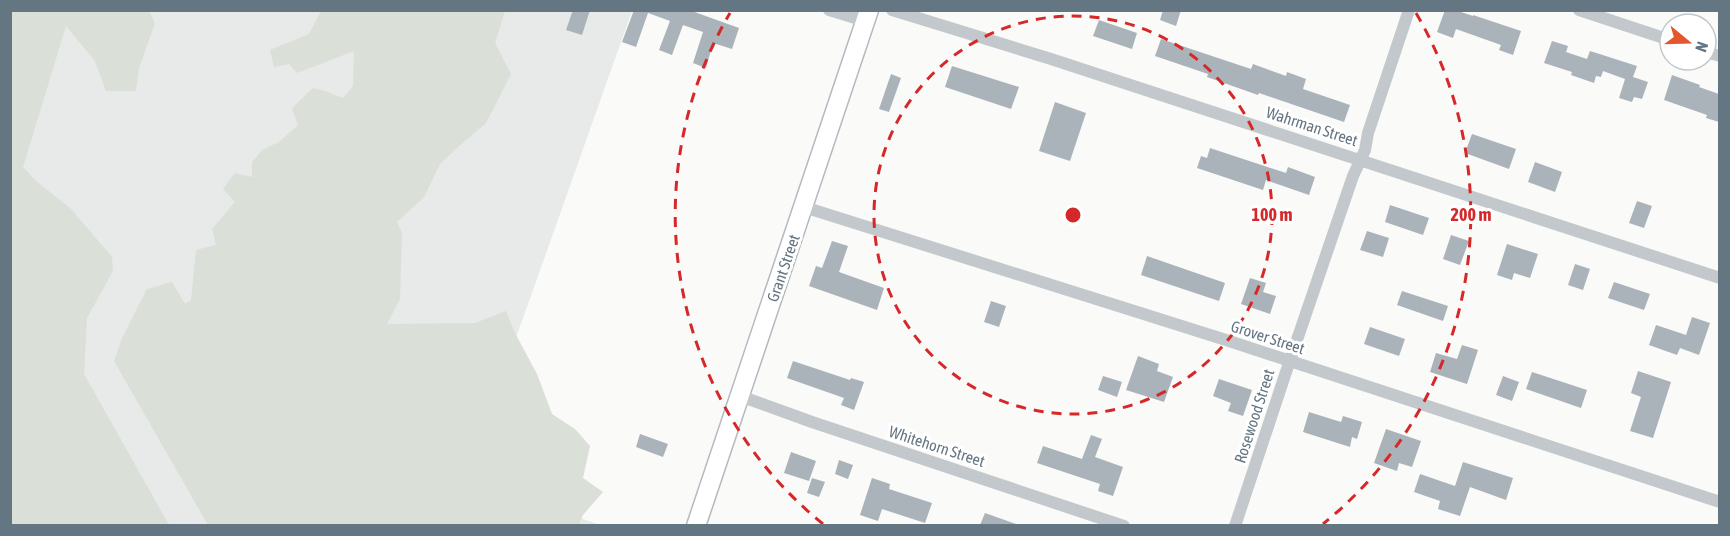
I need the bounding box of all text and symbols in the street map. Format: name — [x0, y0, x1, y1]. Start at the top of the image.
north arrow — [1658, 12, 1718, 72]
text: N — [1692, 39, 1712, 54]
street label: Wahrman Street — [1264, 103, 1360, 149]
text: 100 m — [1252, 204, 1292, 225]
text: 200 m — [1451, 204, 1491, 225]
centre of rings — [1063, 205, 1083, 225]
street label: Grant Street — [763, 232, 803, 304]
street label: Grover Street — [1229, 317, 1307, 357]
street label: Rosewood Street — [1230, 366, 1278, 465]
street label: Whitehorn Street — [887, 422, 988, 470]

